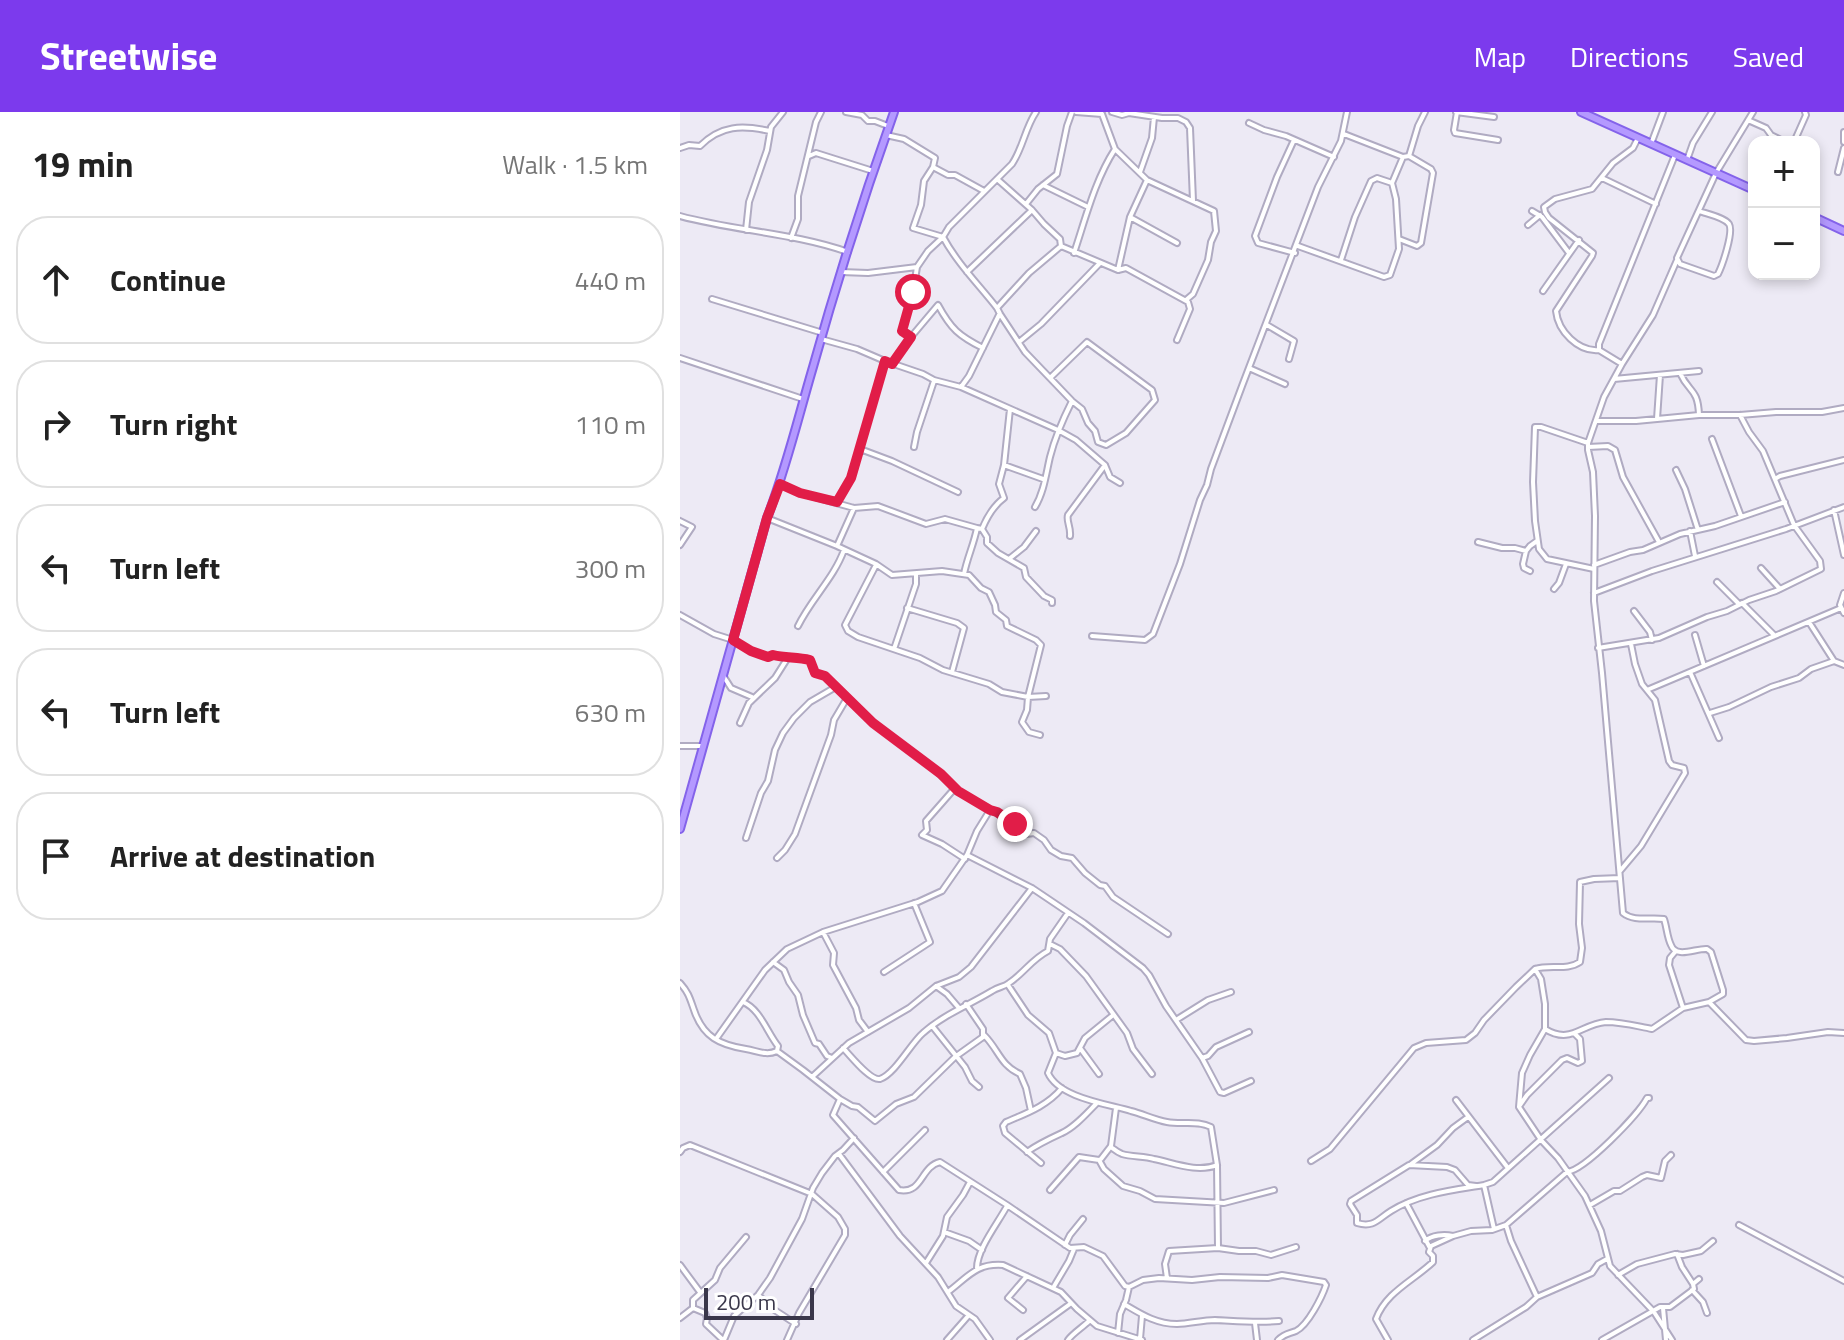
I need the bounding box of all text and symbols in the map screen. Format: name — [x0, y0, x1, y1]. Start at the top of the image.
text: Streetwise — [40, 27, 218, 85]
text: Map — [1474, 35, 1526, 78]
text: Directions — [1570, 35, 1689, 78]
text: Saved — [1733, 35, 1804, 78]
map controls — [1748, 136, 1820, 280]
button: + — [1748, 136, 1820, 208]
text: 19 min — [32, 138, 134, 190]
text: Walk · 1.5 km — [502, 145, 648, 184]
button: − — [1748, 208, 1820, 280]
text: Continue — [110, 257, 226, 303]
icon: ahead — [34, 258, 78, 302]
text: 440 m — [575, 261, 646, 300]
route start — [895, 274, 931, 310]
text: Turn right — [110, 401, 238, 447]
icon: right — [34, 402, 78, 446]
text: 110 m — [575, 405, 646, 444]
text: Turn left — [110, 545, 220, 591]
icon: left — [34, 546, 78, 590]
text: 300 m — [575, 549, 646, 588]
text: Turn left — [110, 689, 220, 735]
icon: left — [34, 690, 78, 734]
text: 630 m — [575, 693, 646, 732]
route end — [997, 806, 1033, 842]
text: Arrive at destination — [110, 833, 375, 879]
icon: arrive — [34, 834, 78, 878]
scale bar — [704, 1284, 814, 1320]
text: 200 m — [716, 1285, 776, 1319]

